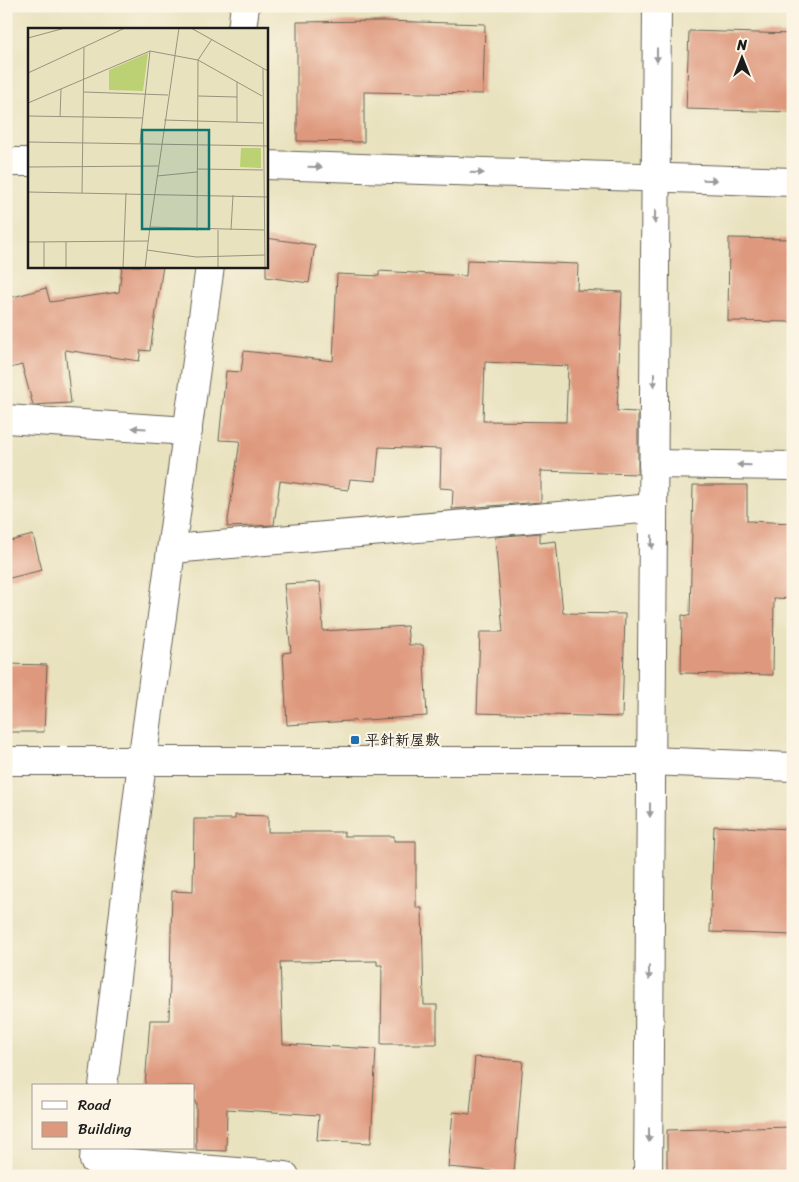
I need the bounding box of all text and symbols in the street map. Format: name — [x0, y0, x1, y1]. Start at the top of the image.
inset map — [28, 28, 268, 268]
north arrow — [716, 32, 766, 82]
text: N — [736, 33, 747, 58]
one-way arrow — [653, 47, 661, 63]
one-way arrow — [307, 163, 323, 171]
one-way arrow — [470, 169, 486, 177]
one-way arrow — [702, 176, 718, 184]
one-way arrow — [651, 210, 659, 226]
one-way arrow — [650, 372, 658, 388]
one-way arrow — [131, 423, 147, 431]
one-way arrow — [736, 461, 752, 469]
one-way arrow — [648, 535, 656, 551]
place label: 平針新屋敷 — [365, 727, 440, 753]
marker: 平針新屋敷 — [349, 734, 361, 746]
one-way arrow — [646, 802, 654, 818]
one-way arrow — [645, 965, 653, 981]
legend — [32, 1084, 195, 1150]
text: Road — [78, 1092, 111, 1118]
text: Building — [78, 1116, 132, 1142]
one-way arrow — [645, 1127, 653, 1143]

